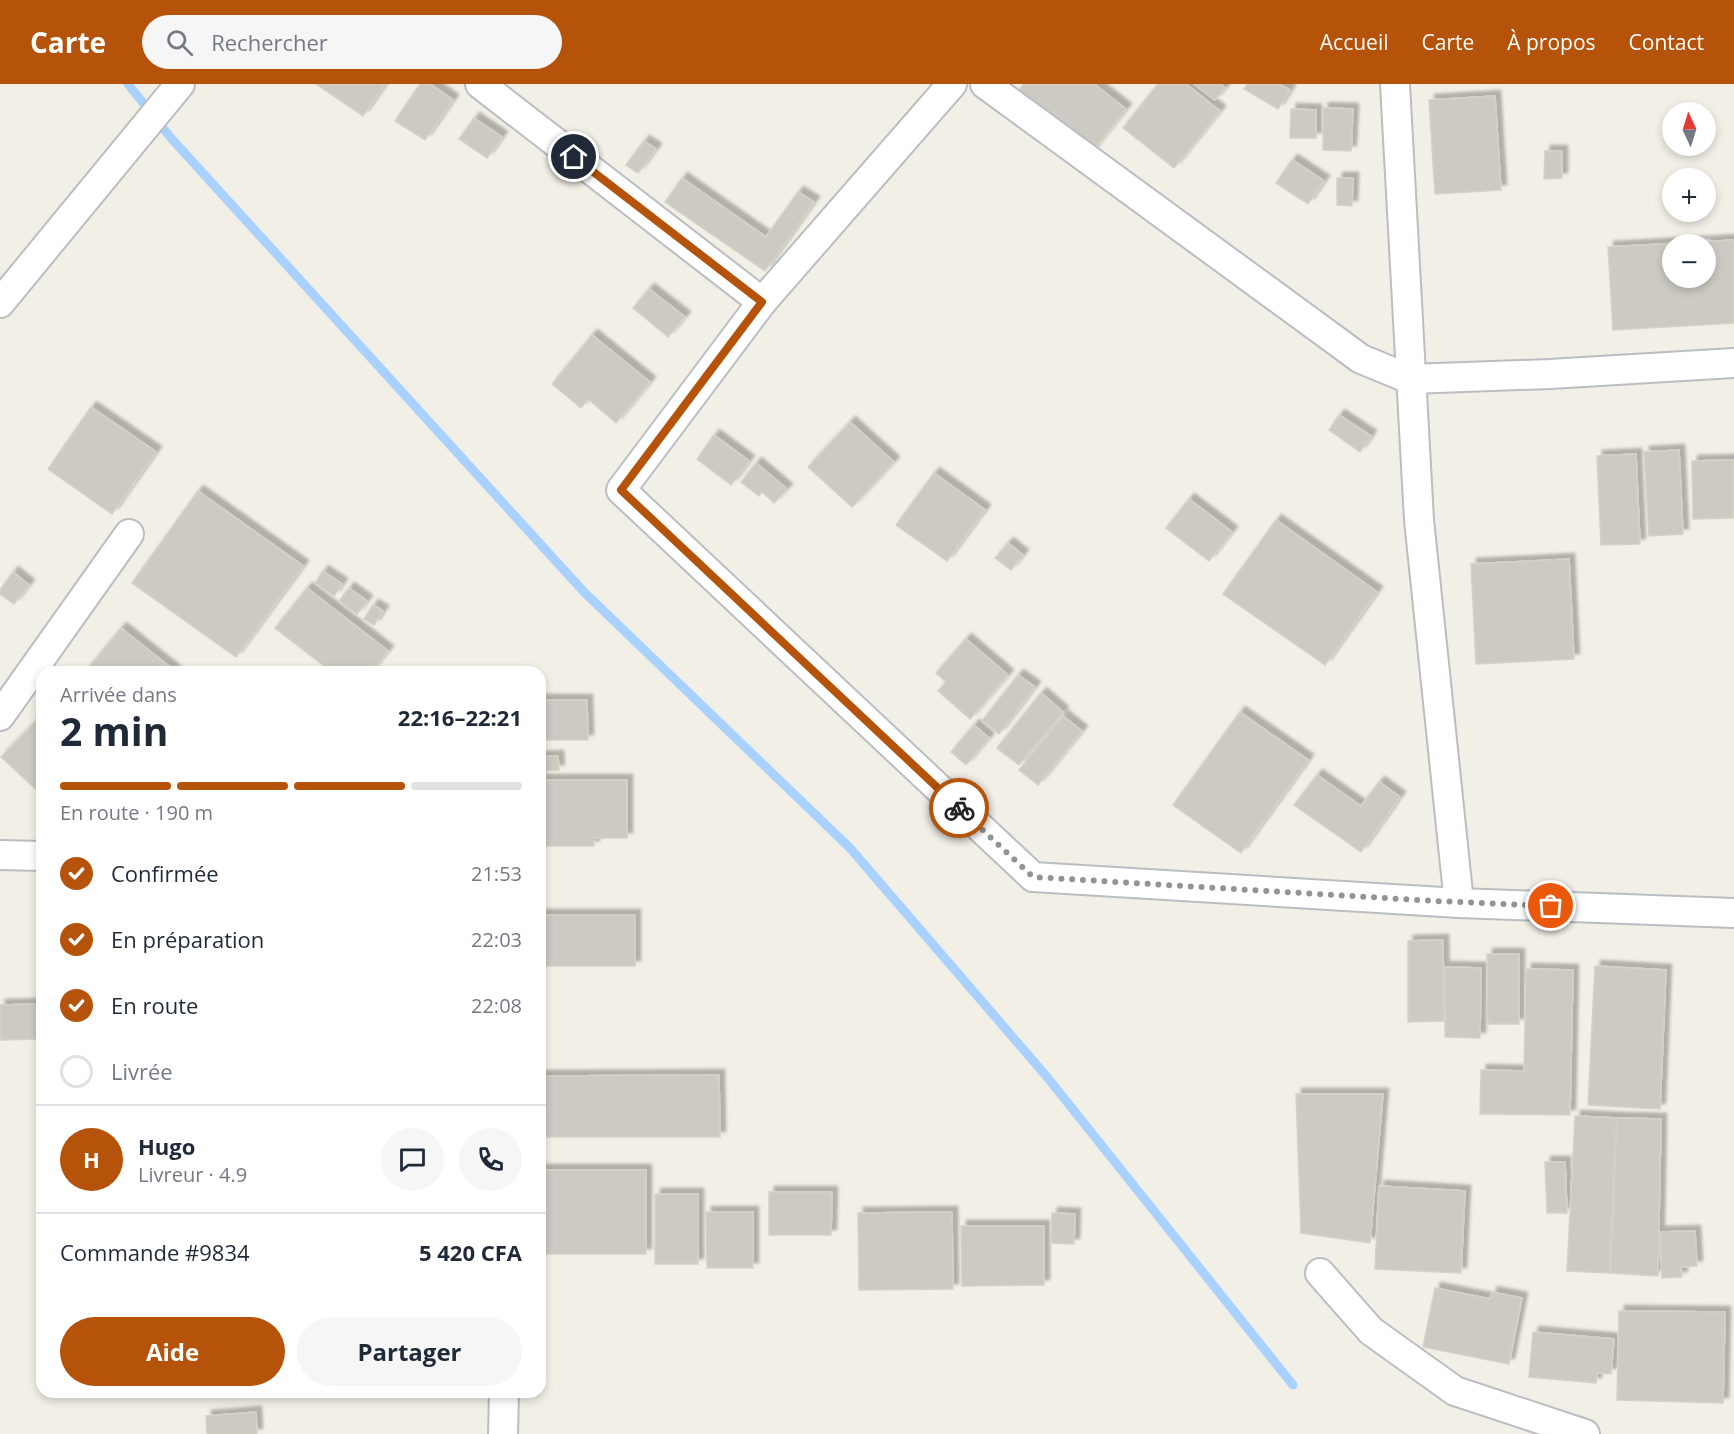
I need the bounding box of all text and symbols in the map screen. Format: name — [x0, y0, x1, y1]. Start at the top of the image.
search box — [142, 15, 562, 69]
text: Carte — [30, 23, 106, 61]
icon: search — [163, 26, 196, 59]
text: Rechercher — [211, 27, 328, 57]
text: Accueil — [1320, 28, 1388, 56]
text: Carte — [1421, 28, 1474, 56]
text: À propos — [1507, 28, 1596, 56]
text: Contact — [1629, 28, 1704, 56]
north arrow — [1662, 102, 1716, 156]
map controls — [1662, 102, 1716, 288]
pin — [548, 131, 599, 182]
icon: home — [557, 140, 590, 173]
button: + — [1662, 168, 1716, 222]
button: − — [1662, 234, 1716, 288]
text: Arrivée dans — [60, 681, 177, 708]
text: 22:16–22:21 — [398, 702, 522, 732]
text: 2 min — [60, 704, 168, 757]
courier — [929, 778, 989, 838]
icon: bike — [943, 792, 976, 825]
text: En route · 190 m — [60, 799, 213, 826]
icon: check — [60, 857, 93, 890]
text: Confirmée — [111, 858, 219, 888]
text: 21:53 — [471, 860, 522, 887]
pin — [1525, 880, 1576, 931]
icon: bag — [1534, 889, 1567, 922]
icon: check — [60, 923, 93, 956]
text: En préparation — [111, 924, 264, 954]
text: 22:03 — [471, 926, 522, 953]
icon: check — [60, 989, 93, 1022]
text: En route — [111, 990, 198, 1020]
text: 22:08 — [471, 992, 522, 1019]
text: Livrée — [111, 1056, 173, 1086]
button: chat — [381, 1128, 444, 1191]
button: phone — [459, 1128, 522, 1191]
text: Hugo — [138, 1131, 195, 1161]
text: H — [83, 1144, 100, 1174]
text: Livreur · 4.9 — [138, 1161, 247, 1188]
text: Commande #9834 — [60, 1237, 250, 1267]
text: 5 420 CFA — [419, 1237, 522, 1267]
button: Aide — [60, 1317, 285, 1386]
button: Partager — [297, 1317, 522, 1386]

